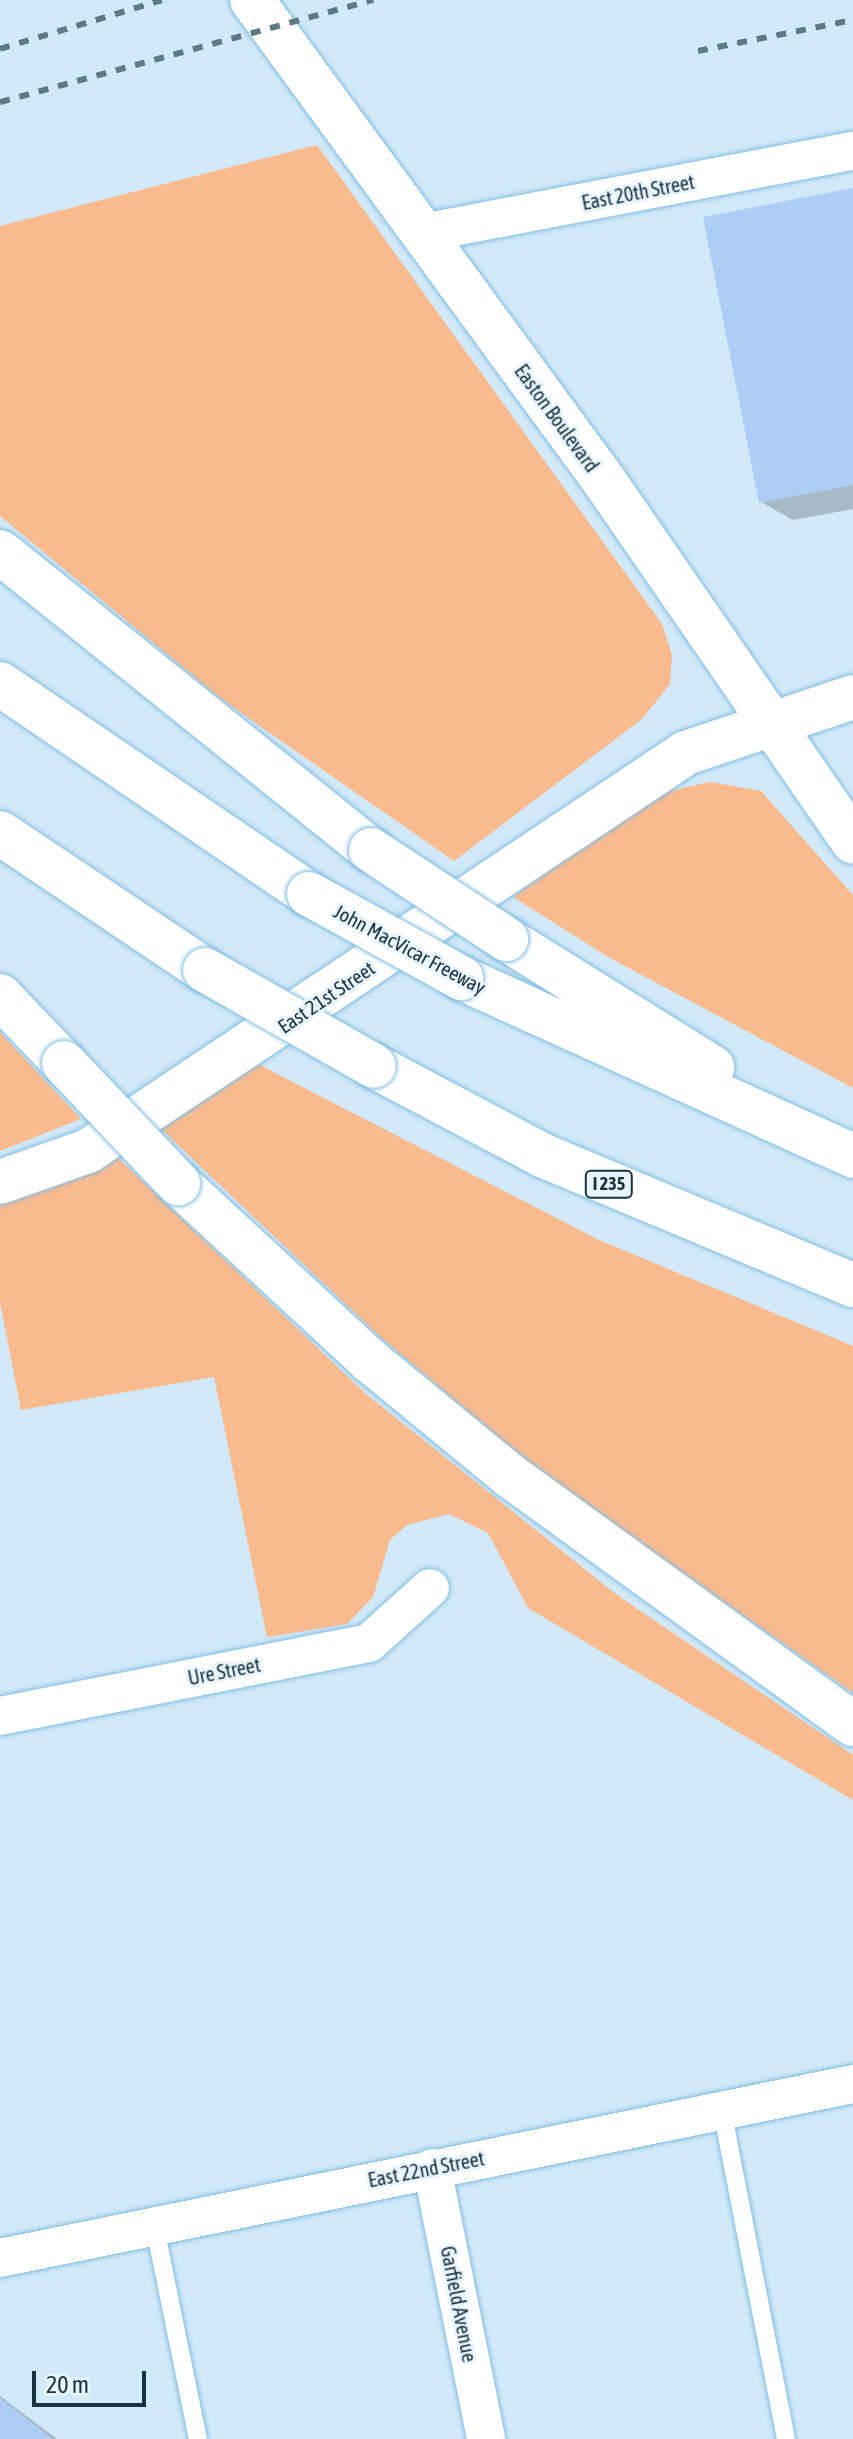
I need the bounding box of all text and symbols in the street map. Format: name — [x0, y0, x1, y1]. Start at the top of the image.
street label: East 20th Street — [580, 169, 696, 215]
street label: Easton Boulevard — [510, 359, 604, 477]
street label: John MacVicar Freeway — [330, 899, 490, 999]
street label: East 21st Street — [273, 956, 379, 1038]
road number: I 235 — [583, 1170, 635, 1198]
street label: Ure Street — [186, 1652, 262, 1690]
street label: East 22nd Street — [366, 2146, 486, 2192]
street label: Garfield Avenue — [436, 2244, 482, 2364]
scale bar — [36, 2355, 150, 2405]
text: 20 m — [46, 2371, 89, 2398]

